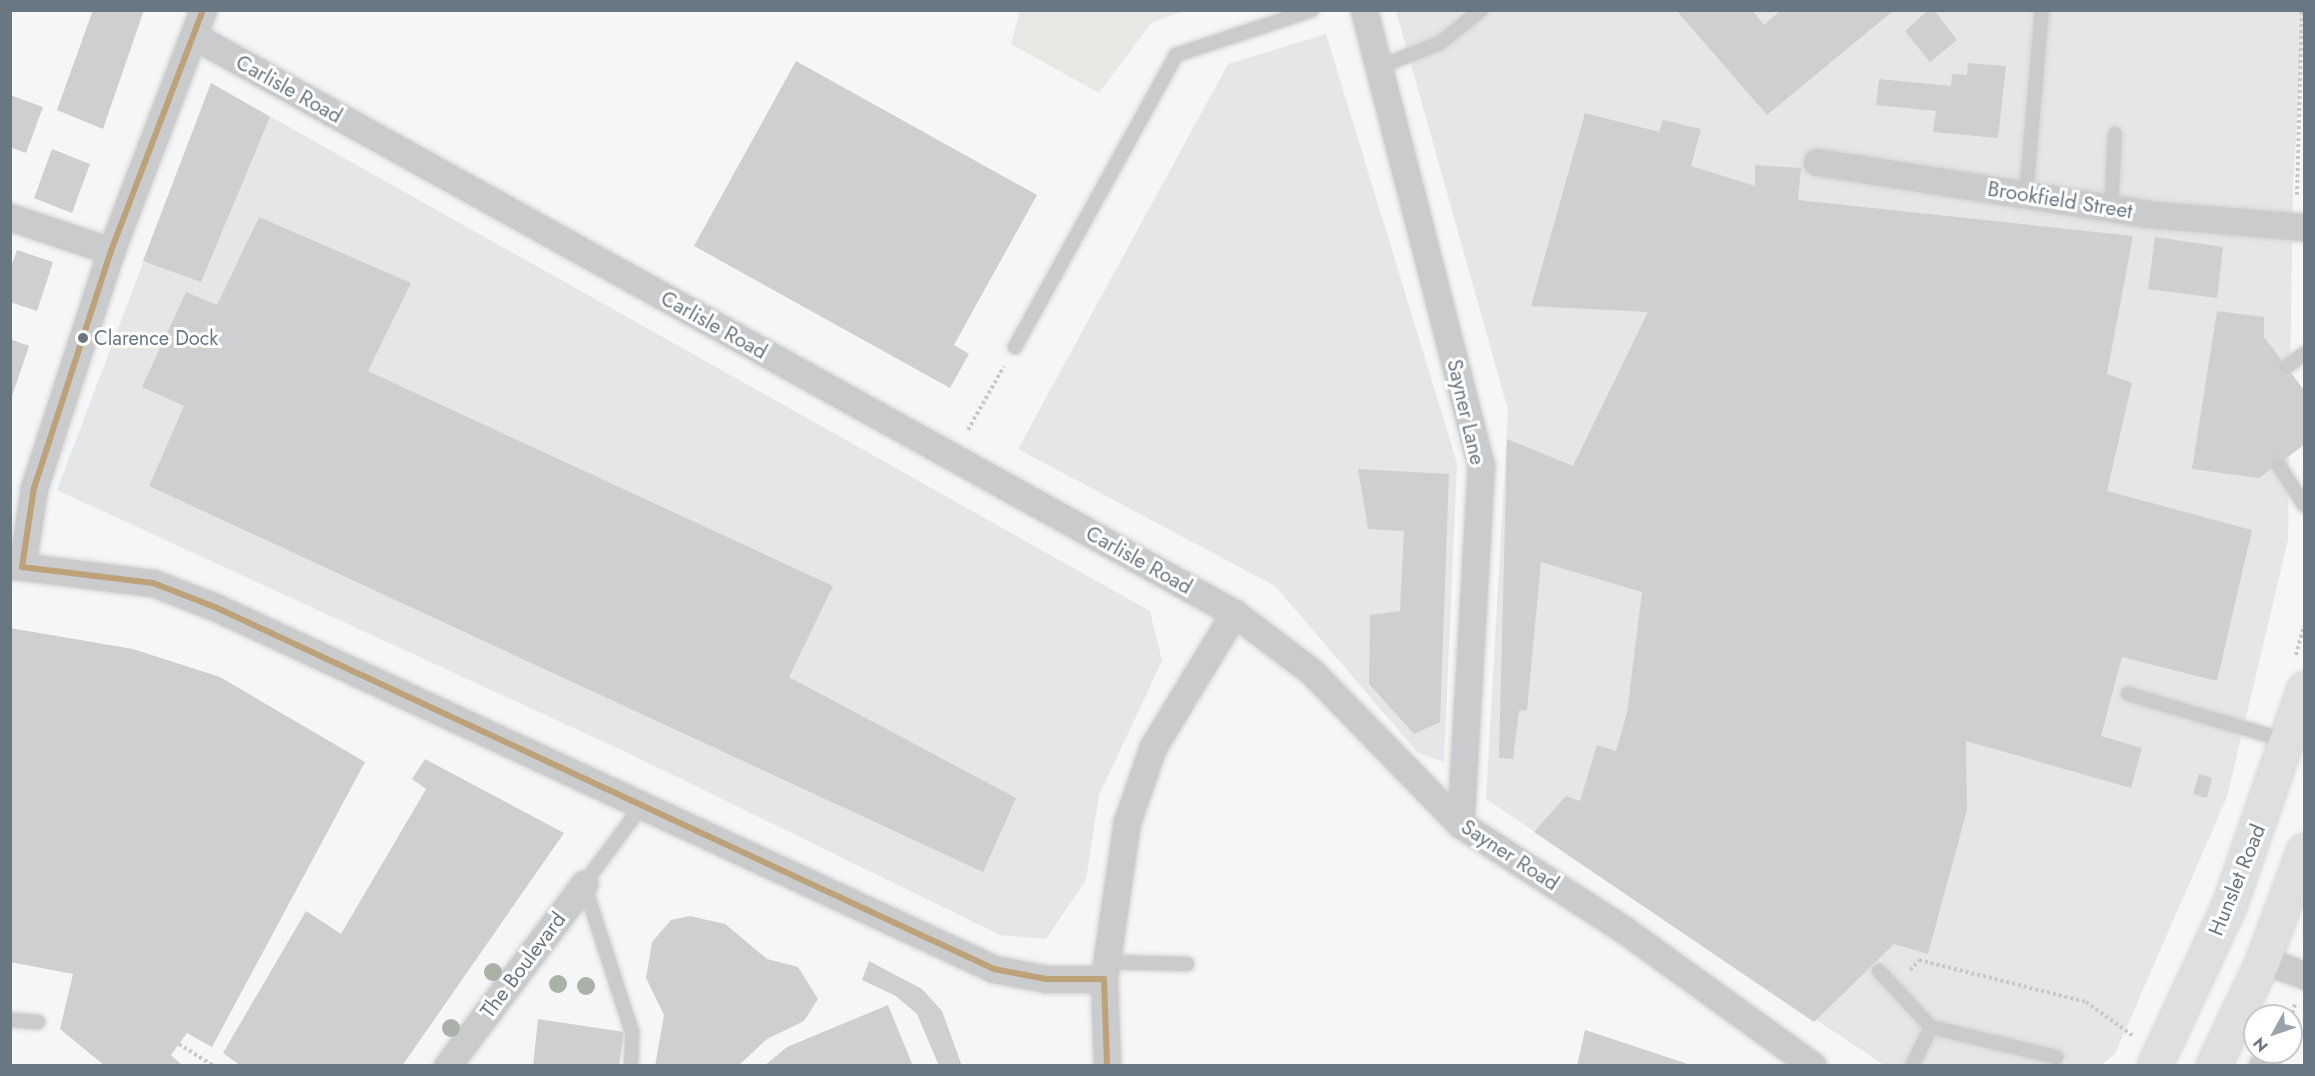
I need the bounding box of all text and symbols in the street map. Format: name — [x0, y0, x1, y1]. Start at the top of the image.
street label: Carlisle Road — [231, 49, 347, 129]
street label: Brookfield Street — [1986, 176, 2134, 224]
street label: Carlisle Road — [656, 285, 772, 365]
place label: Clarence Dock — [94, 326, 218, 350]
marker: Clarence Dock — [77, 332, 89, 344]
street label: Sayner Lane — [1442, 357, 1490, 467]
street label: Carlisle Road — [1081, 520, 1197, 600]
street label: Sayner Road — [1456, 814, 1564, 896]
street label: Hunslet Road — [2203, 821, 2271, 939]
street label: The Boulevard — [475, 907, 571, 1023]
north arrow — [2243, 1004, 2303, 1064]
text: N — [2247, 1032, 2273, 1057]

